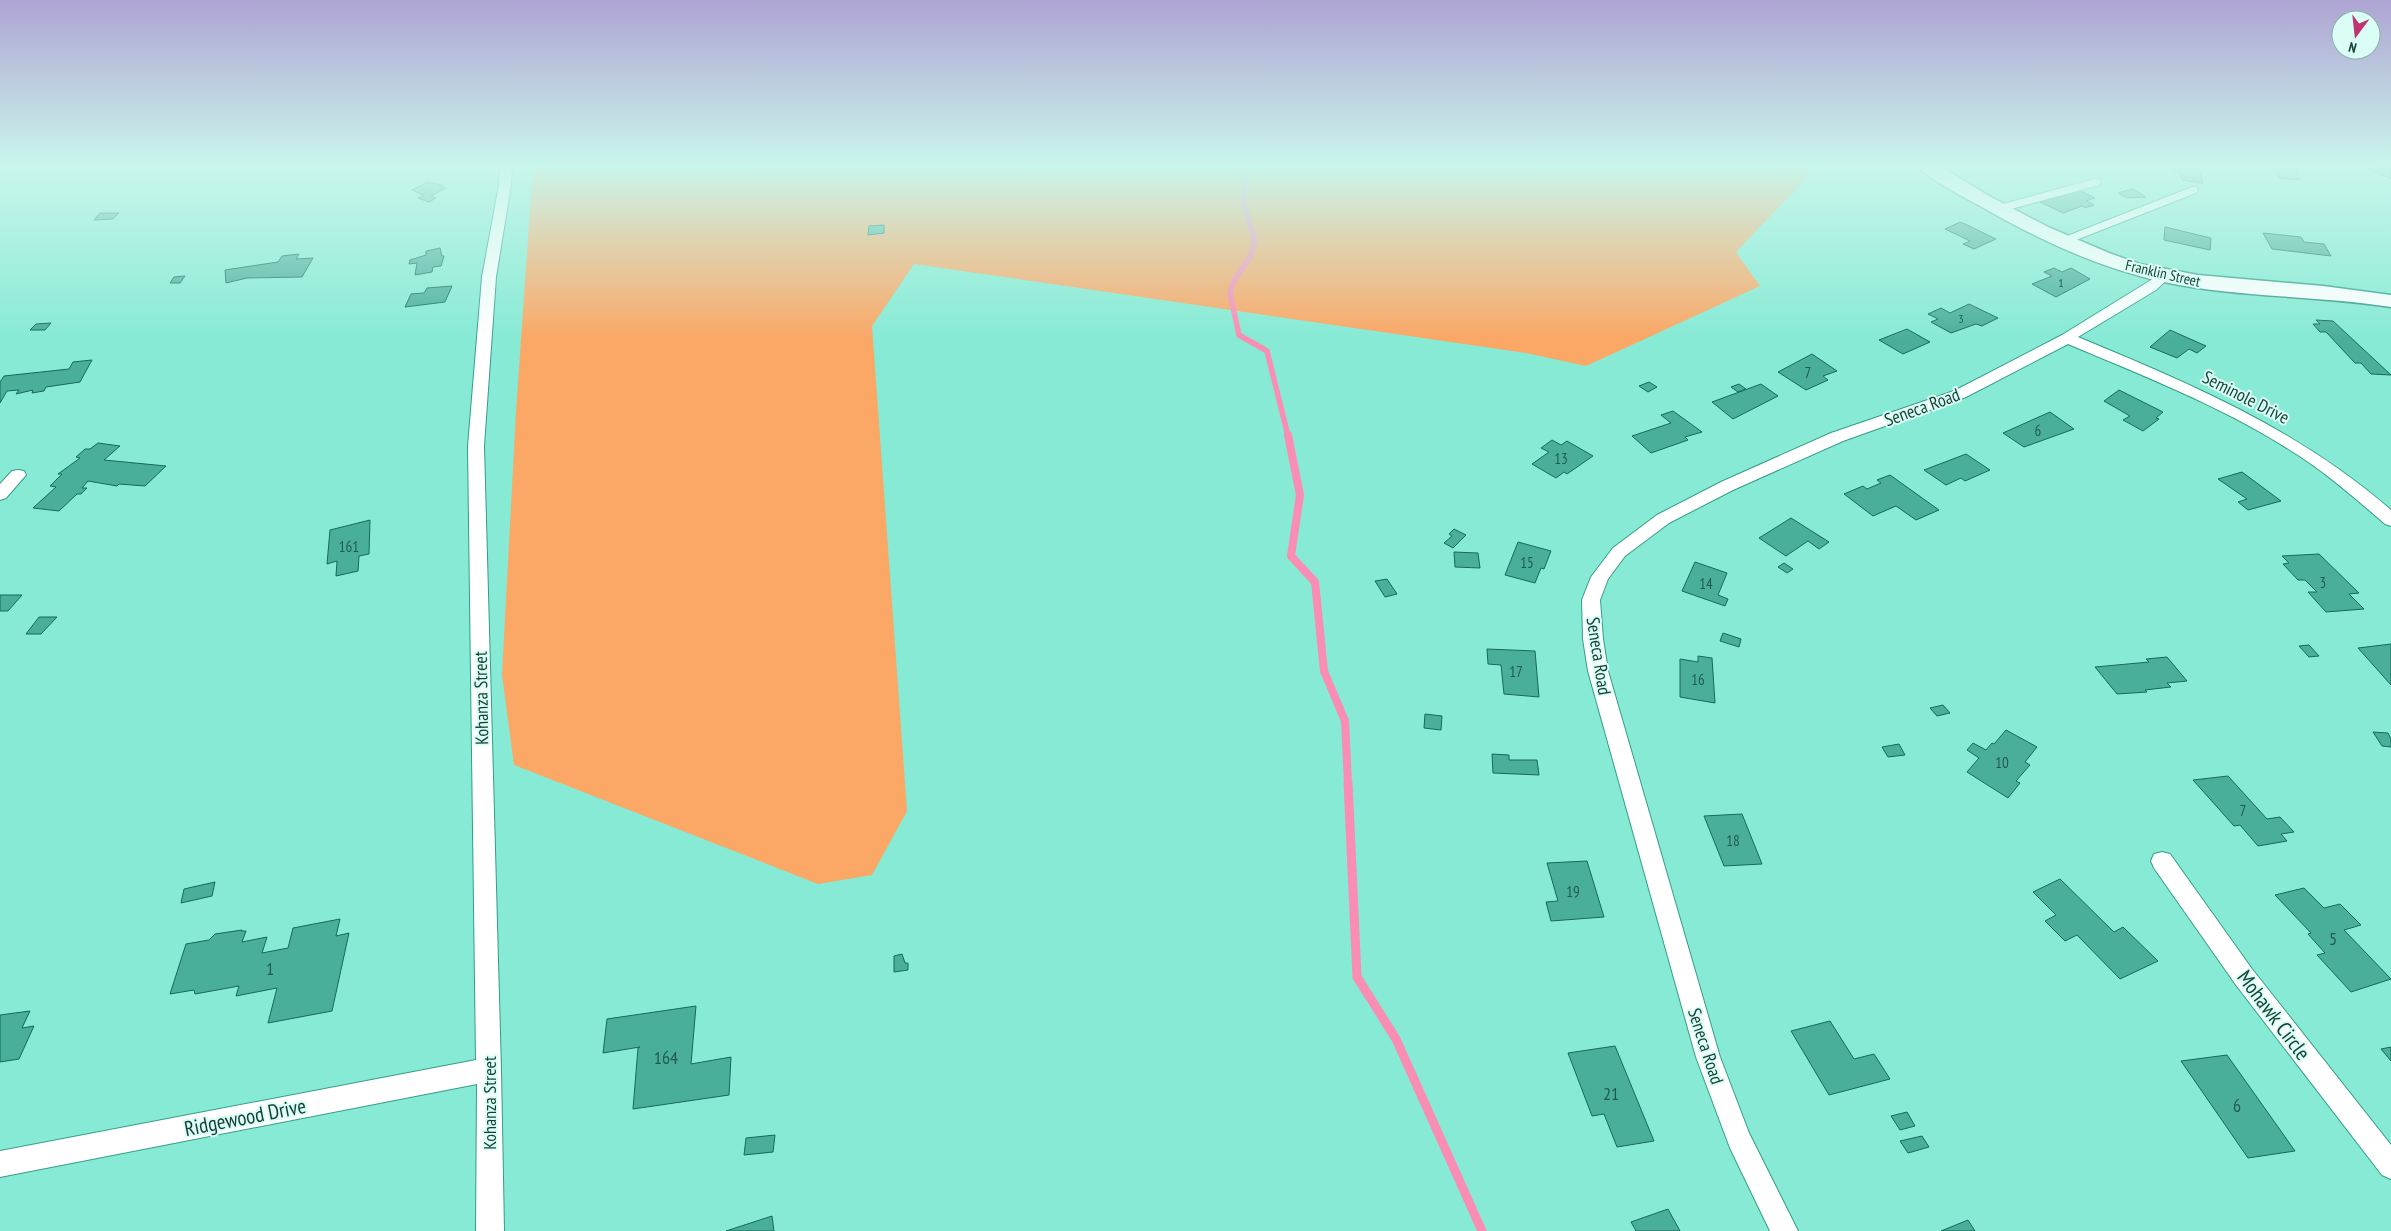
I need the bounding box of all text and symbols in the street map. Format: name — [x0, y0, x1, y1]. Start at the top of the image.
north arrow — [2331, 10, 2381, 60]
text: N — [2347, 38, 2359, 57]
street label: Franklin Street — [2124, 255, 2202, 291]
house number: 1 — [2058, 275, 2064, 290]
house number: 3 — [1958, 311, 1964, 326]
house number: 7 — [1805, 363, 1811, 382]
street label: Seminole Drive — [2199, 365, 2293, 429]
street label: Seneca Road — [1881, 383, 1963, 431]
house number: 6 — [2035, 421, 2042, 440]
house number: 13 — [1554, 449, 1568, 468]
house number: 161 — [339, 537, 359, 556]
house number: 15 — [1520, 553, 1534, 572]
house number: 3 — [2320, 573, 2326, 592]
house number: 14 — [1699, 574, 1713, 593]
street label: Seneca Road — [1582, 615, 1616, 697]
street label: Kohanza Street — [469, 651, 493, 745]
house number: 17 — [1509, 662, 1523, 681]
house number: 16 — [1691, 670, 1705, 689]
house number: 10 — [1995, 753, 2009, 772]
house number: 7 — [2240, 801, 2246, 820]
house number: 18 — [1726, 831, 1740, 850]
house number: 19 — [1566, 882, 1580, 901]
house number: 5 — [2329, 927, 2337, 950]
house number: 1 — [266, 957, 274, 980]
street label: Mohawk Circle — [2231, 965, 2317, 1065]
street label: Seneca Road — [1683, 1005, 1729, 1087]
house number: 164 — [654, 1046, 678, 1069]
street label: Kohanza Street — [478, 1056, 501, 1150]
house number: 21 — [1603, 1082, 1619, 1105]
street label: Ridgewood Drive — [182, 1092, 308, 1142]
house number: 6 — [2233, 1094, 2241, 1117]

